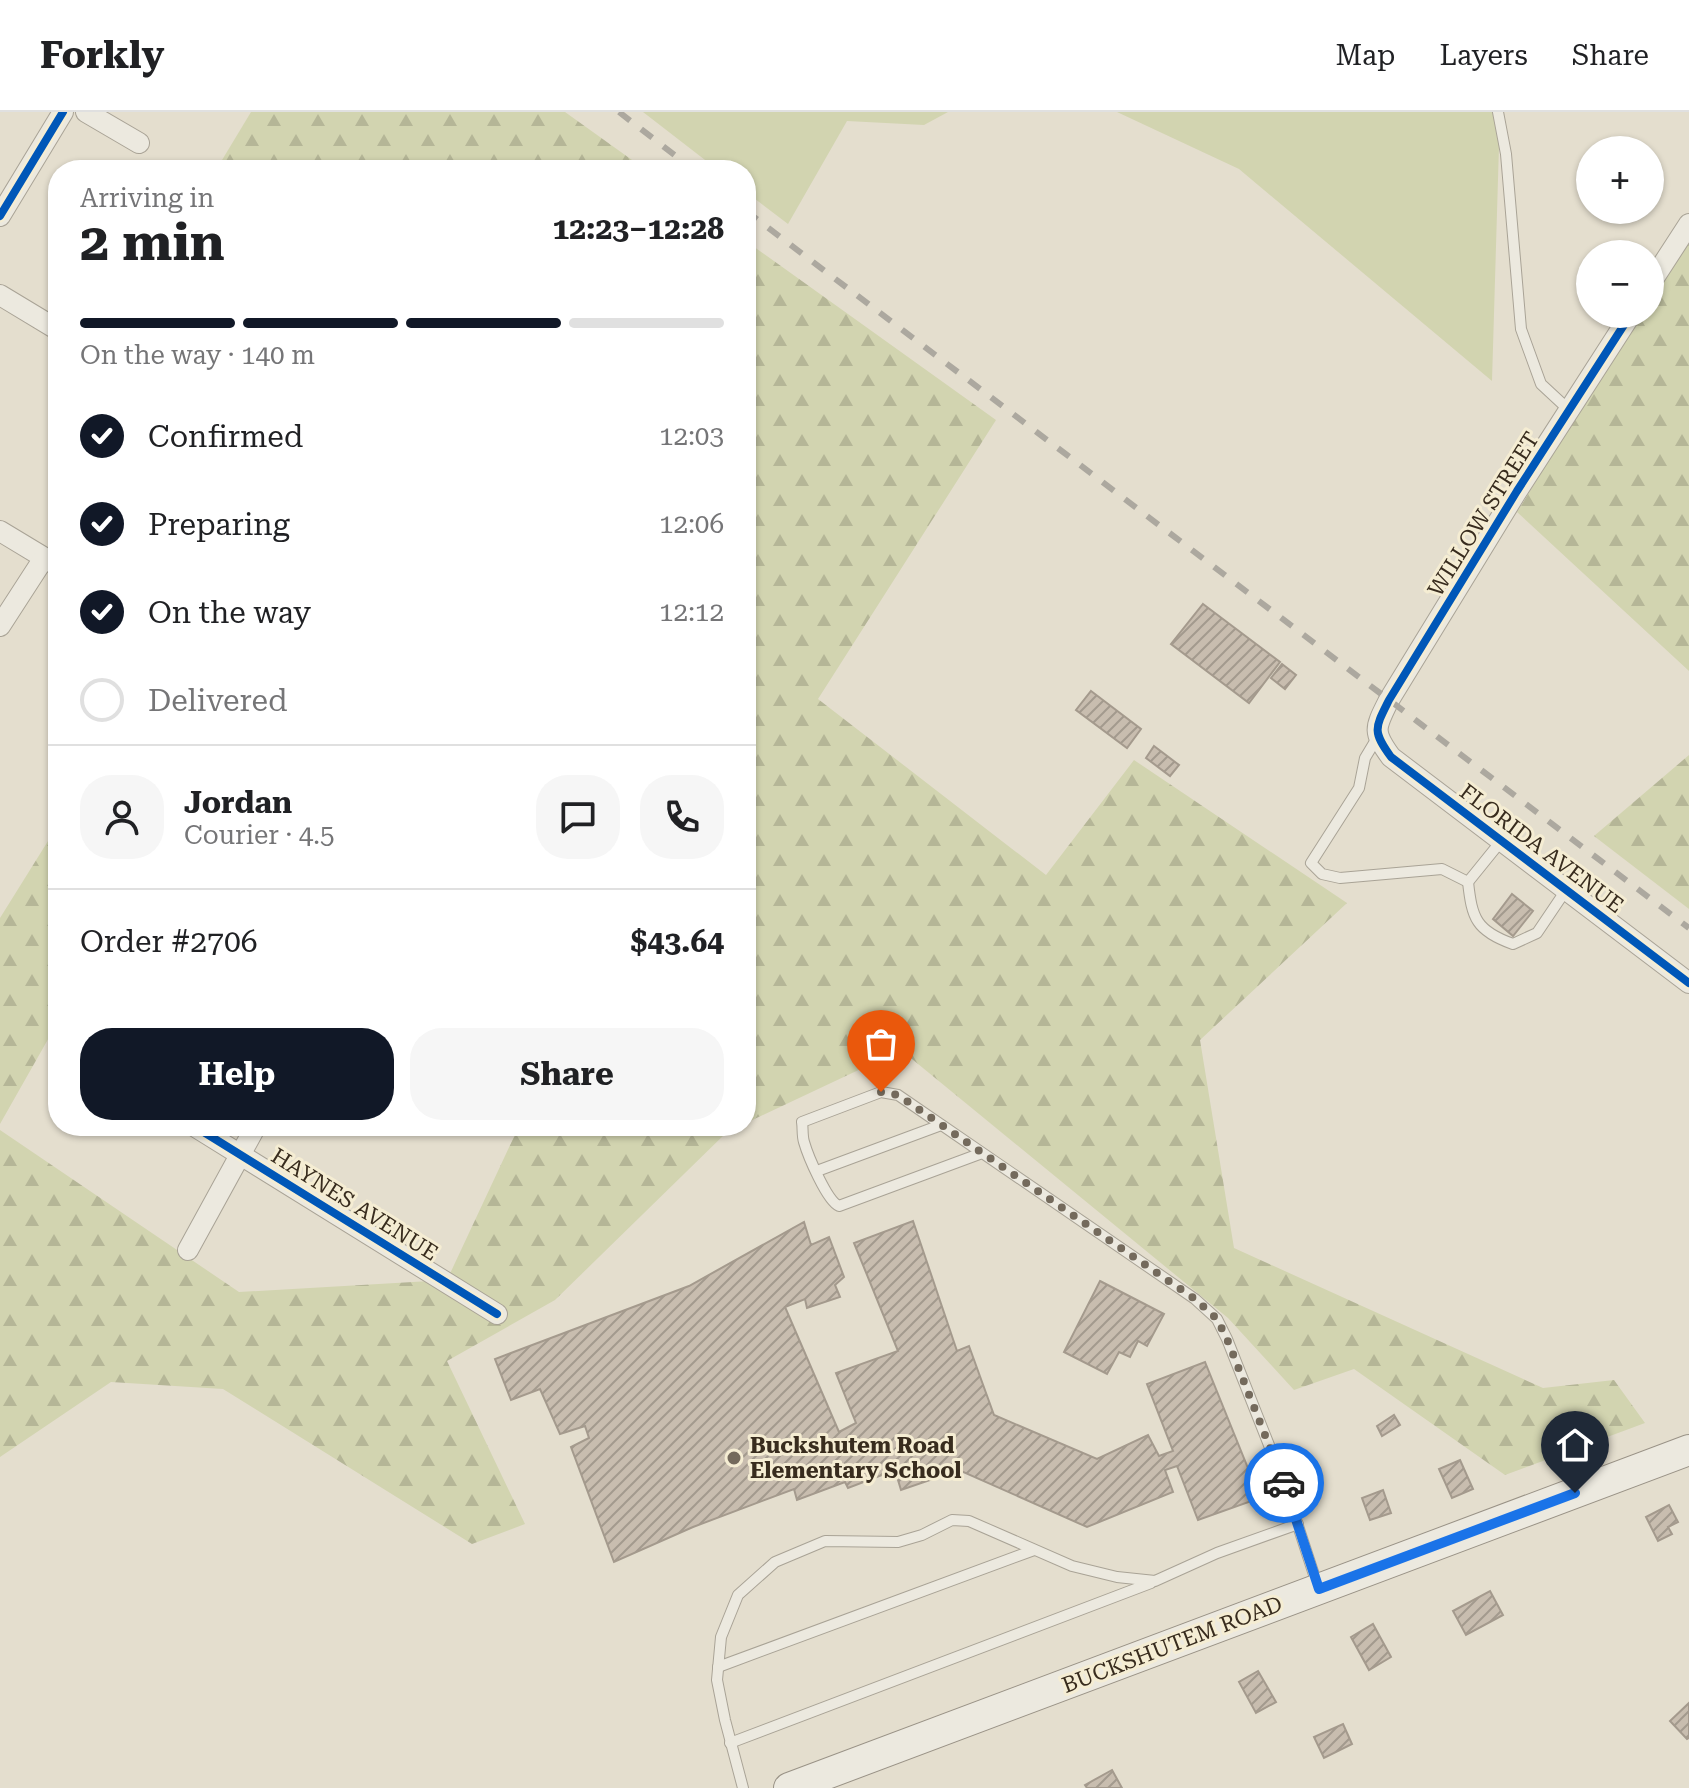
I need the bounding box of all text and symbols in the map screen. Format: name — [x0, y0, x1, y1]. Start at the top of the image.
text: Forkly — [40, 33, 164, 77]
text: Map — [1336, 39, 1395, 72]
text: Layers — [1439, 39, 1528, 72]
text: Share — [1572, 39, 1649, 72]
map controls — [1576, 136, 1664, 328]
button: + — [1576, 136, 1664, 224]
text: Arriving in — [80, 183, 214, 213]
text: 12:23–12:28 — [552, 211, 724, 246]
text: 2 min — [80, 212, 225, 273]
button: − — [1576, 240, 1664, 328]
text: On the way · 140 m — [80, 340, 315, 370]
icon: check — [80, 414, 124, 458]
text: Confirmed — [148, 419, 303, 454]
text: 12:03 — [659, 421, 724, 451]
street label: WILLOW STREET — [1423, 428, 1544, 601]
icon: check — [80, 502, 124, 546]
text: Preparing — [148, 507, 290, 542]
text: 12:06 — [659, 509, 724, 539]
icon: check — [80, 590, 124, 634]
text: On the way — [148, 595, 311, 630]
text: 12:12 — [659, 597, 724, 627]
text: Delivered — [148, 683, 287, 718]
button: person — [80, 775, 164, 859]
button: chat — [536, 775, 620, 859]
button: phone — [640, 775, 724, 859]
street label: FLORIDA AVENUE — [1455, 779, 1628, 918]
text: Jordan — [184, 785, 292, 820]
text: Courier · 4.5 — [184, 820, 334, 850]
text: Order #2706 — [80, 924, 258, 959]
text: $43.64 — [631, 924, 724, 959]
pin — [847, 1010, 915, 1092]
icon: bag — [859, 1022, 903, 1066]
button: Help — [80, 1028, 394, 1120]
button: Share — [410, 1028, 724, 1120]
street label: HAYNES AVENUE — [267, 1143, 443, 1266]
pin — [1541, 1411, 1609, 1493]
icon: home — [1553, 1423, 1597, 1467]
place label: Buckshutem Road Elementary School — [750, 1433, 962, 1483]
courier — [1244, 1443, 1324, 1523]
marker: Buckshutem Road Elementary School — [725, 1449, 743, 1467]
icon: car — [1262, 1461, 1306, 1505]
street label: BUCKSHUTEM ROAD — [1059, 1591, 1286, 1698]

